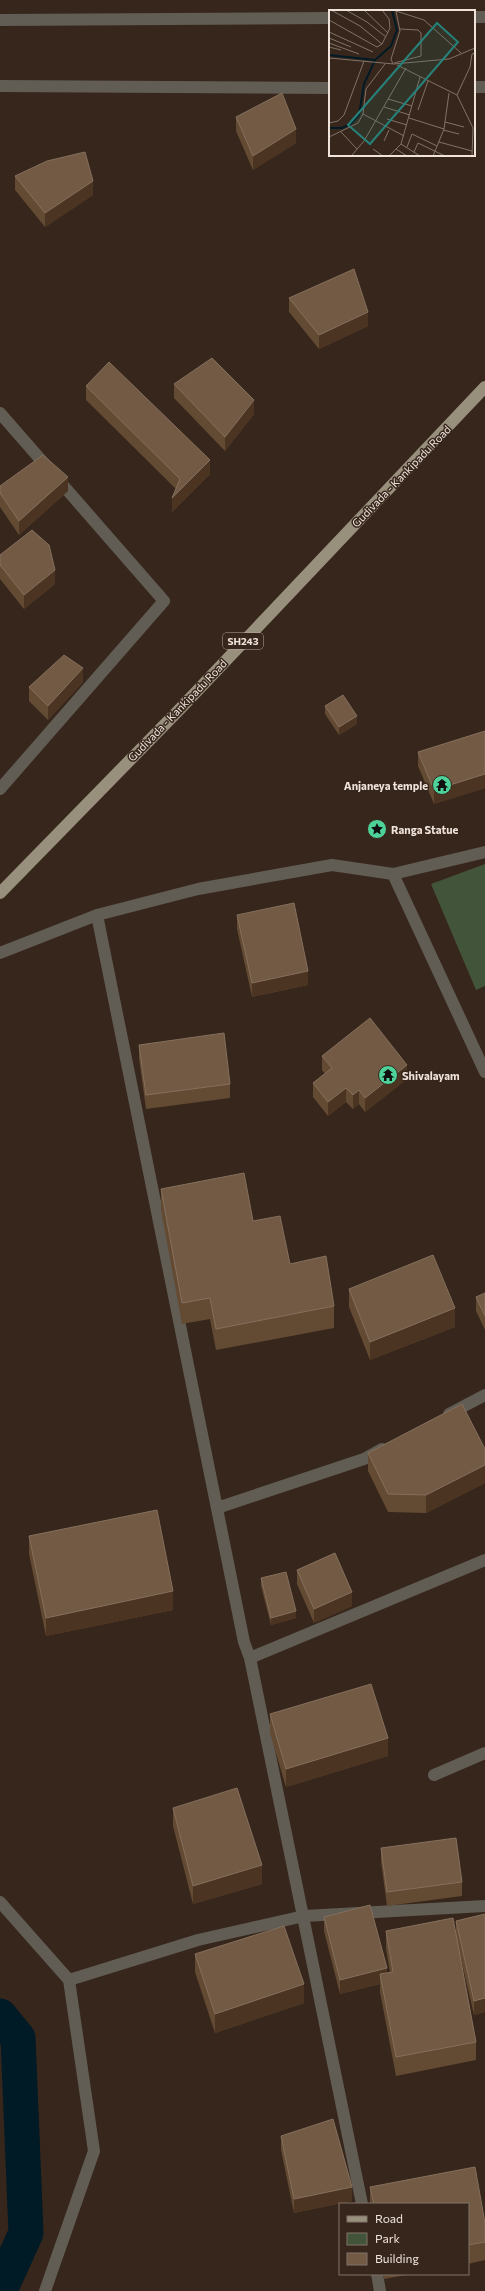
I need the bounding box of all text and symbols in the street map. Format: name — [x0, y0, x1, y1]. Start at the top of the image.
inset map — [329, 10, 475, 156]
street label: Gudivada - Kankipadu Road — [349, 422, 453, 530]
road number: SH243 — [223, 633, 263, 649]
street label: Gudivada - Kankipadu Road — [125, 656, 229, 764]
temple icon: Anjaneya temple — [431, 774, 453, 796]
place label: Anjaneya temple — [344, 779, 428, 792]
place icon: Ranga Statue — [366, 818, 388, 840]
place label: Ranga Statue — [391, 823, 458, 836]
temple icon: Shivalayam — [377, 1064, 399, 1086]
place label: Shivalayam — [402, 1069, 460, 1082]
legend — [339, 2203, 469, 2275]
text: Road — [375, 2211, 403, 2225]
text: Park — [375, 2231, 401, 2245]
text: Building — [375, 2251, 419, 2265]

